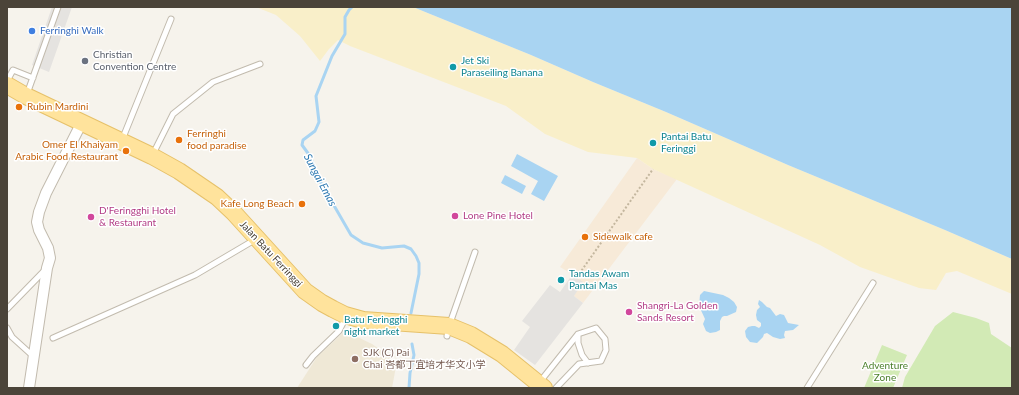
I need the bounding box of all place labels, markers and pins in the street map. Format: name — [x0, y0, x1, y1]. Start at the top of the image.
place label: Ferringhi Walk — [40, 25, 104, 37]
marker: Ferringhi Walk — [27, 26, 37, 36]
place label: Christian Convention Centre — [93, 49, 176, 72]
place label: Jet Ski Paraseiling Banana — [461, 55, 543, 78]
marker: Christian Convention Centre — [80, 56, 90, 66]
marker: Jet Ski Paraseiling Banana — [448, 62, 458, 72]
place label: Rubin Mardini — [27, 101, 88, 113]
marker: Rubin Mardini — [14, 102, 24, 112]
place label: Ferringhi food paradise — [187, 128, 247, 152]
place label: Pantai Batu Feringgi — [661, 131, 711, 154]
marker: Ferringhi food paradise — [174, 135, 184, 145]
marker: Pantai Batu Feringgi — [648, 138, 658, 148]
place label: Omer El Khaiyam Arabic Food Restaurant — [15, 139, 118, 162]
marker: Omer El Khaiyam Arabic Food Restaurant — [121, 146, 131, 156]
place label: Kafe Long Beach — [221, 198, 294, 210]
marker: Kafe Long Beach — [297, 199, 307, 209]
place label: D'Feringghi Hotel & Restaurant — [99, 205, 176, 228]
place label: Lone Pine Hotel — [463, 210, 533, 222]
marker: Lone Pine Hotel — [450, 211, 460, 221]
marker: D'Feringghi Hotel & Restaurant — [86, 212, 96, 222]
place label: Sidewalk cafe — [593, 231, 653, 243]
marker: Sidewalk cafe — [580, 232, 590, 242]
place label: Tandas Awam Pantai Mas — [569, 268, 629, 292]
marker: Tandas Awam Pantai Mas — [556, 275, 566, 285]
place label: Shangri-La Golden Sands Resort — [637, 300, 718, 324]
marker: Shangri-La Golden Sands Resort — [624, 307, 634, 317]
place label: Batu Feringghi night market — [344, 314, 407, 338]
marker: Batu Feringghi night market — [331, 321, 341, 331]
place label: SJK (C) Pai Chai 峇都丁宜培才华文小学 — [363, 347, 485, 370]
marker: SJK (C) Pai Chai 峇都丁宜培才华文小学 — [350, 354, 360, 364]

